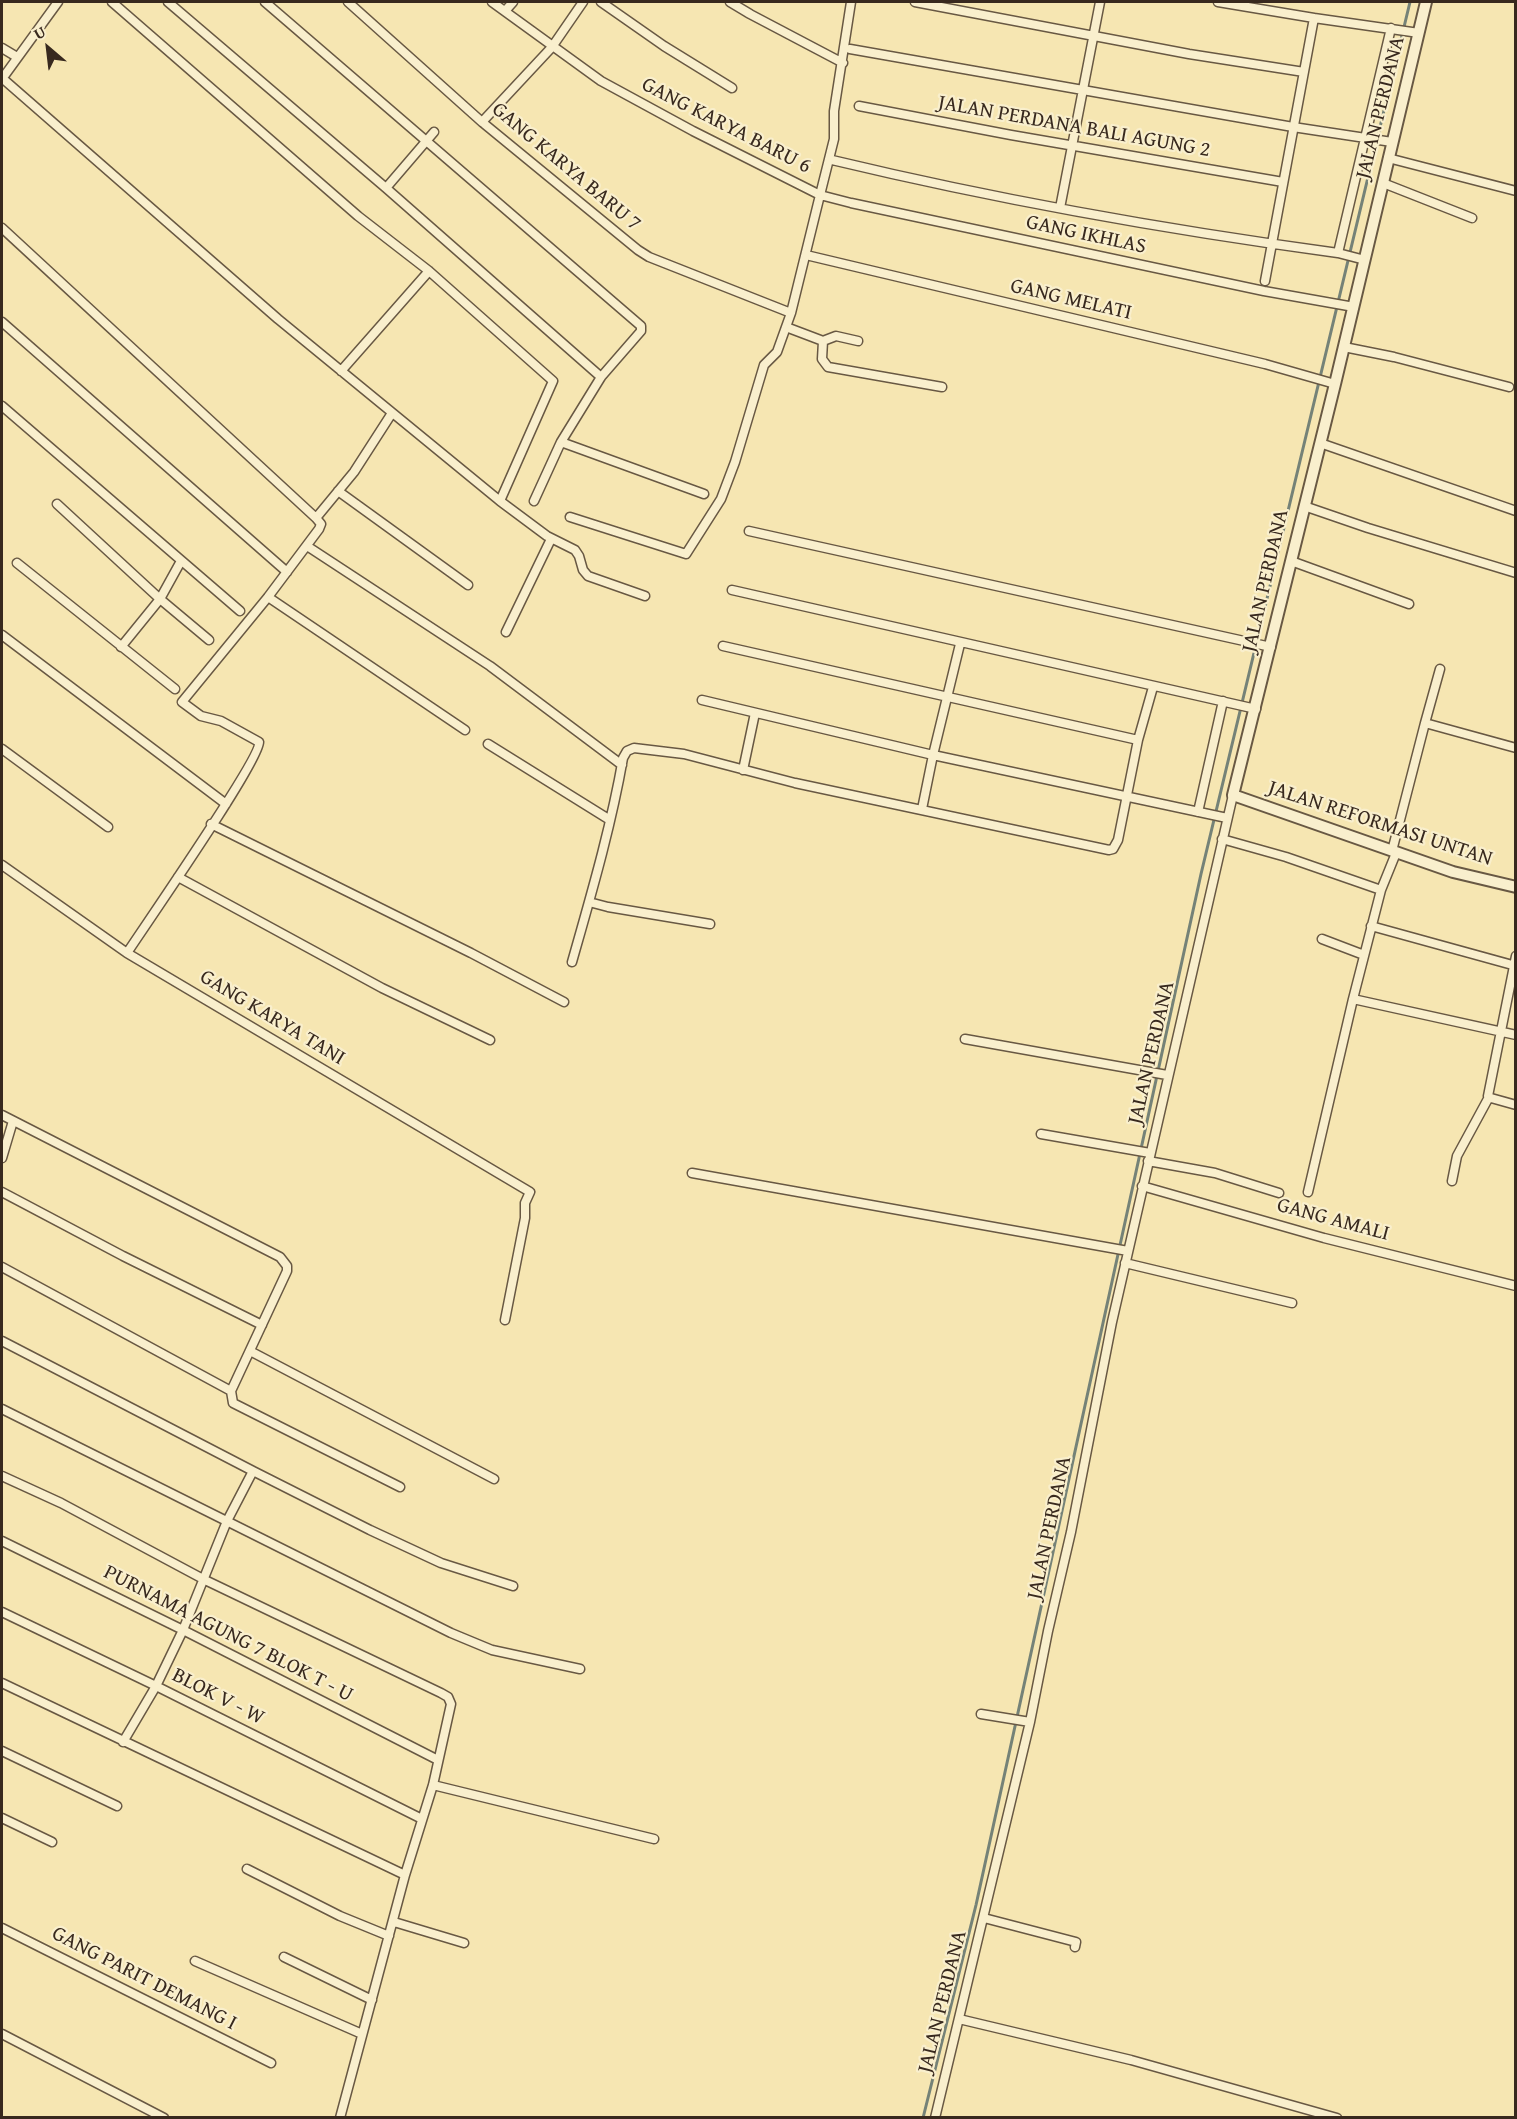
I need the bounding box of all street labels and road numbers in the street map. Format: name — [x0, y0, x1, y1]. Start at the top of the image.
street label: JALAN PERDANA — [1351, 34, 1411, 182]
street label: GANG KARYA BARU 6 — [637, 72, 815, 180]
street label: JALAN PERDANA BALI AGUNG 2 — [936, 91, 1212, 163]
street label: GANG KARYA BARU 7 — [486, 97, 646, 237]
street label: GANG IKHLAS — [1024, 210, 1148, 260]
street label: GANG MELATI — [1008, 274, 1134, 326]
street label: JALAN PERDANA — [1237, 507, 1295, 655]
street label: JALAN REFORMASI UNTAN — [1265, 776, 1495, 872]
street label: GANG KARYA TANI — [195, 965, 349, 1071]
street label: JALAN PERDANA — [1123, 979, 1181, 1127]
street label: GANG AMALI — [1274, 1193, 1392, 1247]
street label: JALAN PERDANA — [1022, 1454, 1078, 1602]
street label: PURNAMA AGUNG 7 BLOK T - U — [99, 1560, 357, 1708]
street label: BLOK V - W — [168, 1663, 268, 1731]
street label: GANG PARIT DEMANG I — [47, 1921, 241, 2037]
street label: JALAN PERDANA — [913, 1928, 973, 2076]

